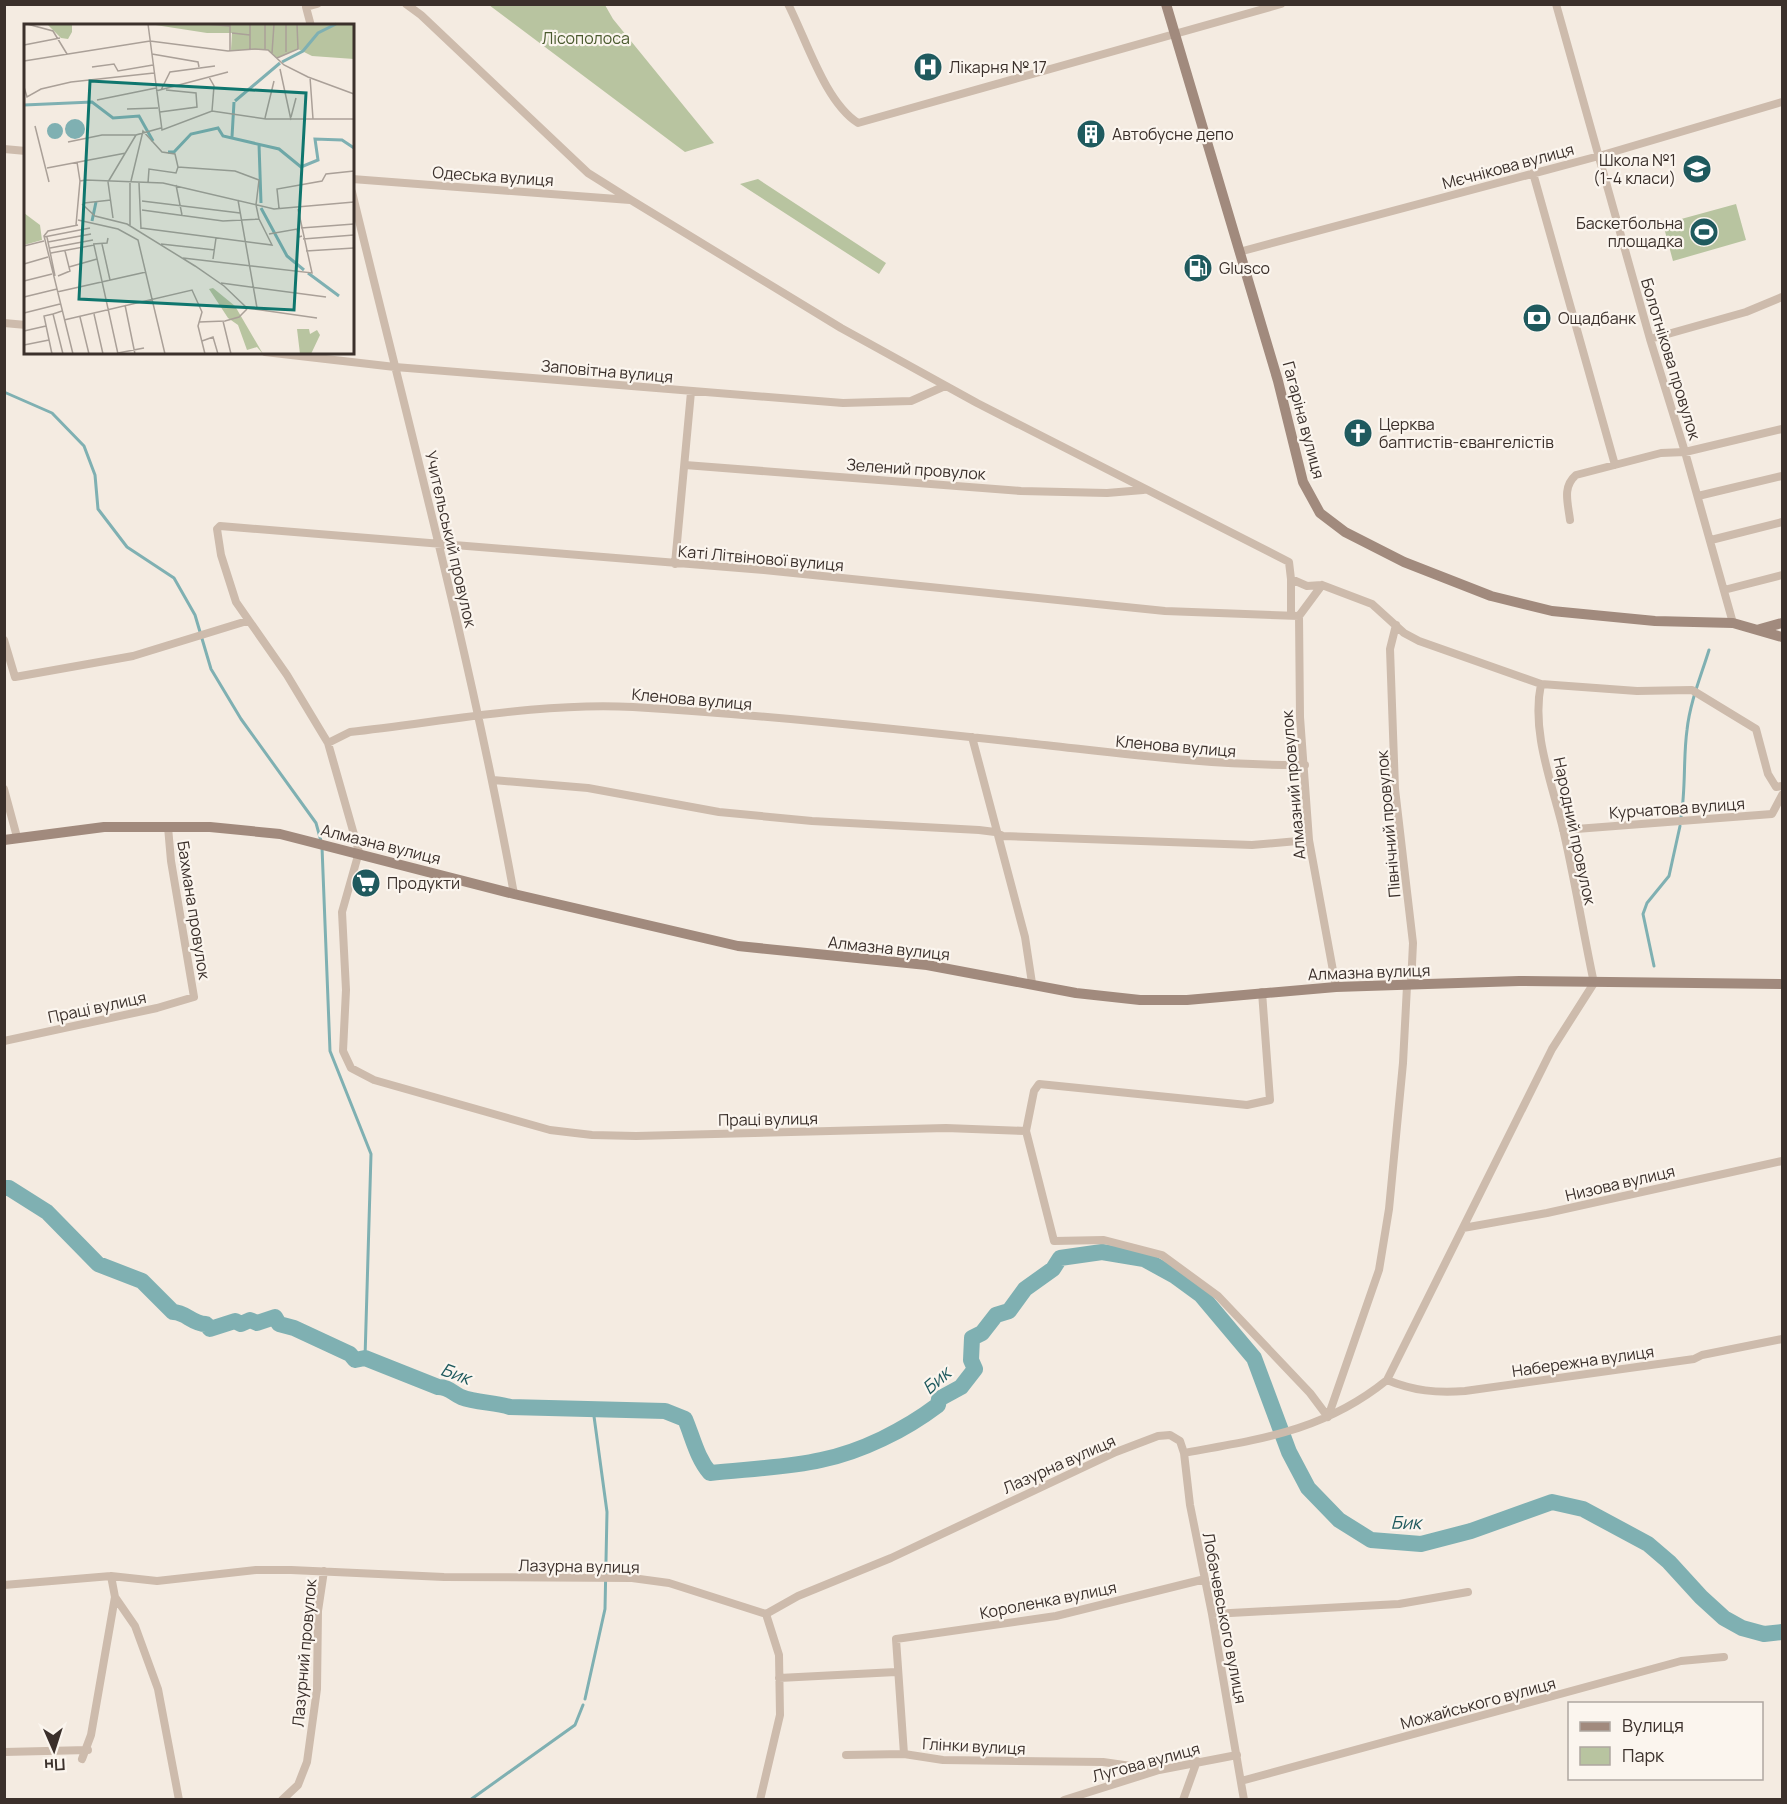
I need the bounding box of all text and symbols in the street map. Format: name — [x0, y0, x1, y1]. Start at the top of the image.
inset map — [24, 24, 354, 354]
park label: Лісополоса — [542, 27, 630, 49]
hospital icon: Лікарня № 17 — [912, 51, 944, 83]
place label: Лікарня № 17 — [949, 56, 1047, 78]
building icon: Автобусне депо — [1075, 118, 1107, 150]
place label: Автобусне депо — [1112, 123, 1234, 145]
street label: Мєчнікова вулиця — [1440, 138, 1576, 194]
place label: Школа №1 (1-4 класи) — [1593, 149, 1676, 189]
school or university icon: Школа №1 (1-4 класи) — [1681, 153, 1713, 185]
street label: Одеська вулиця — [432, 161, 554, 191]
place label: Баскетбольна площадка — [1576, 212, 1683, 252]
sports icon: Баскетбольна площадка — [1688, 216, 1720, 248]
fuel station icon: Glusco — [1182, 252, 1214, 284]
place label: Glusco — [1219, 257, 1270, 279]
street label: Болотнікова провулок — [1636, 275, 1706, 444]
bank icon: Ощадбанк — [1521, 302, 1553, 334]
place label: Ощадбанк — [1558, 307, 1637, 329]
street label: Заповітна вулиця — [540, 354, 674, 388]
street label: Гагаріна вулиця — [1278, 359, 1330, 481]
place label: Церква баптистів-євангелістів — [1379, 413, 1554, 453]
church icon: Церква баптистів-євангелістів — [1342, 417, 1374, 449]
street label: Учительський провулок — [420, 448, 482, 631]
street label: Зелений провулок — [846, 453, 987, 485]
street label: Каті Літвінової вулиця — [677, 540, 845, 576]
street label: Кленова вулиця — [631, 683, 753, 715]
street label: Алмазний провулок — [1275, 708, 1310, 860]
street label: Кленова вулиця — [1115, 730, 1237, 762]
street label: Північний провулок — [1371, 749, 1405, 898]
street label: Народний провулок — [1549, 755, 1602, 908]
street label: Курчатова вулиця — [1608, 792, 1746, 824]
street label: Алмазна вулиця — [319, 818, 443, 870]
street label: Бахмана провулок — [172, 839, 216, 982]
supermarket icon: Продукти — [350, 867, 382, 899]
place label: Продукти — [387, 872, 460, 894]
street label: Алмазна вулиця — [827, 931, 951, 965]
street label: Алмазна вулиця — [1307, 959, 1431, 985]
street label: Праці вулиця — [46, 986, 148, 1028]
street label: Праці вулиця — [718, 1107, 818, 1131]
street label: Низова вулиця — [1563, 1160, 1677, 1206]
street label: Набережна вулиця — [1510, 1340, 1656, 1382]
water label: Бик — [438, 1357, 477, 1390]
water label: Бик — [917, 1359, 958, 1399]
street label: Лазурна вулиця — [999, 1429, 1119, 1499]
water label: Бик — [1391, 1510, 1424, 1534]
street label: Лобачевського вулиця — [1198, 1531, 1252, 1705]
street label: Лазурна вулиця — [518, 1554, 640, 1578]
street label: Короленка вулиця — [978, 1576, 1118, 1624]
street label: Лазурний провулок — [287, 1577, 322, 1728]
street label: Можайського вулиця — [1398, 1672, 1558, 1734]
legend — [1568, 1702, 1763, 1780]
text: Вулиця — [1622, 1713, 1684, 1737]
north arrow — [24, 1720, 84, 1780]
street label: Глінки вулиця — [922, 1732, 1026, 1760]
street label: Лугова вулиця — [1090, 1737, 1202, 1787]
text: Парк — [1622, 1743, 1665, 1767]
text: Пн — [43, 1753, 66, 1777]

